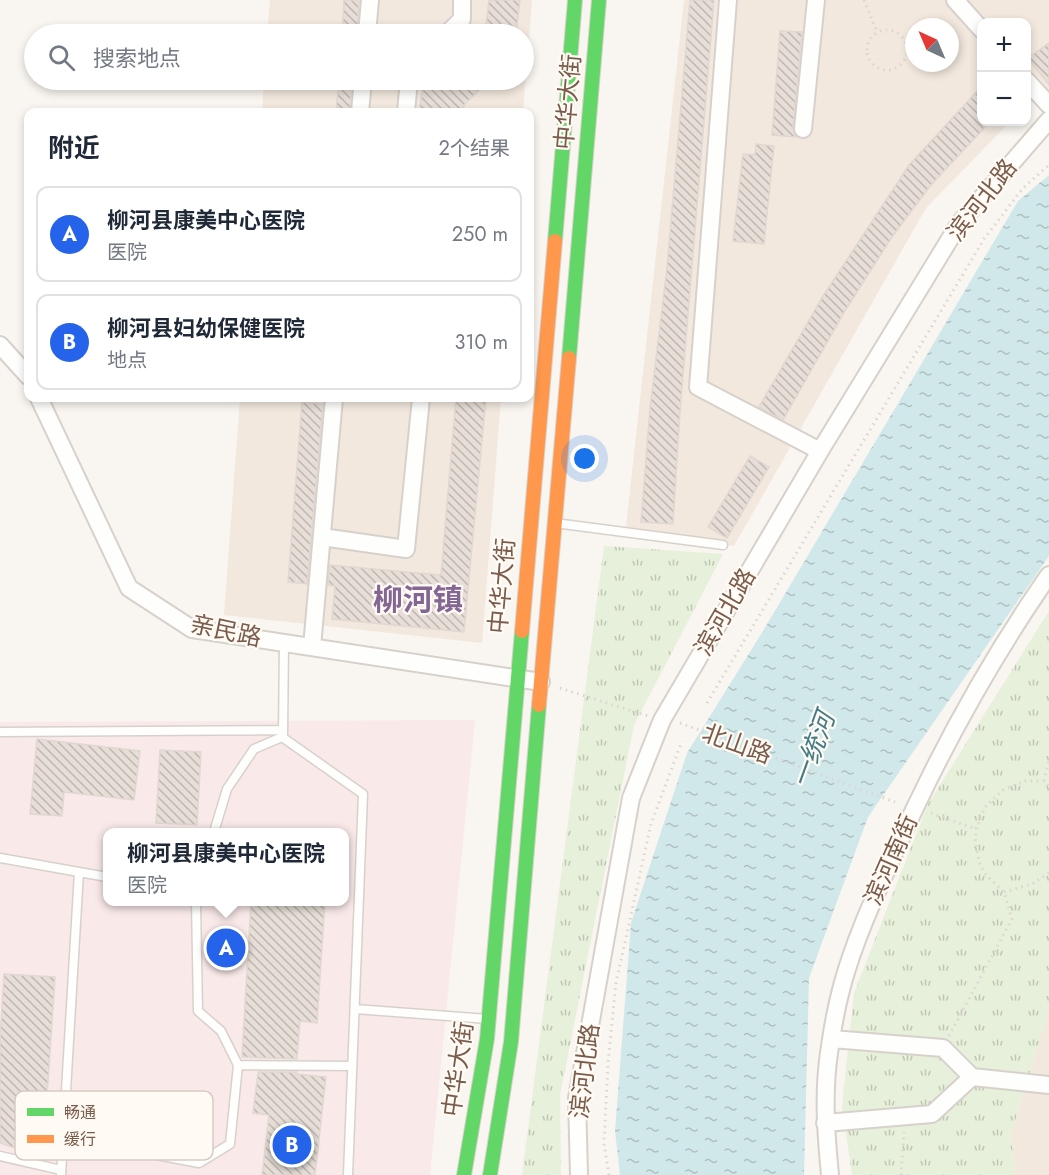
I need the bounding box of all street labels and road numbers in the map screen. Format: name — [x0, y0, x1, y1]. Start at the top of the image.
street label: 中华大街 — [546, 53, 589, 151]
street label: 滨河北路 — [938, 151, 1025, 248]
street label: 中华大街 — [480, 537, 523, 635]
street label: 滨河北路 — [685, 561, 764, 662]
street label: 亲民路 — [187, 606, 265, 655]
street label: 北山路 — [697, 715, 777, 772]
street label: 滨河南街 — [855, 809, 926, 911]
street label: 中华大街 — [433, 1019, 482, 1119]
street label: 滨河北路 — [561, 1021, 608, 1121]

